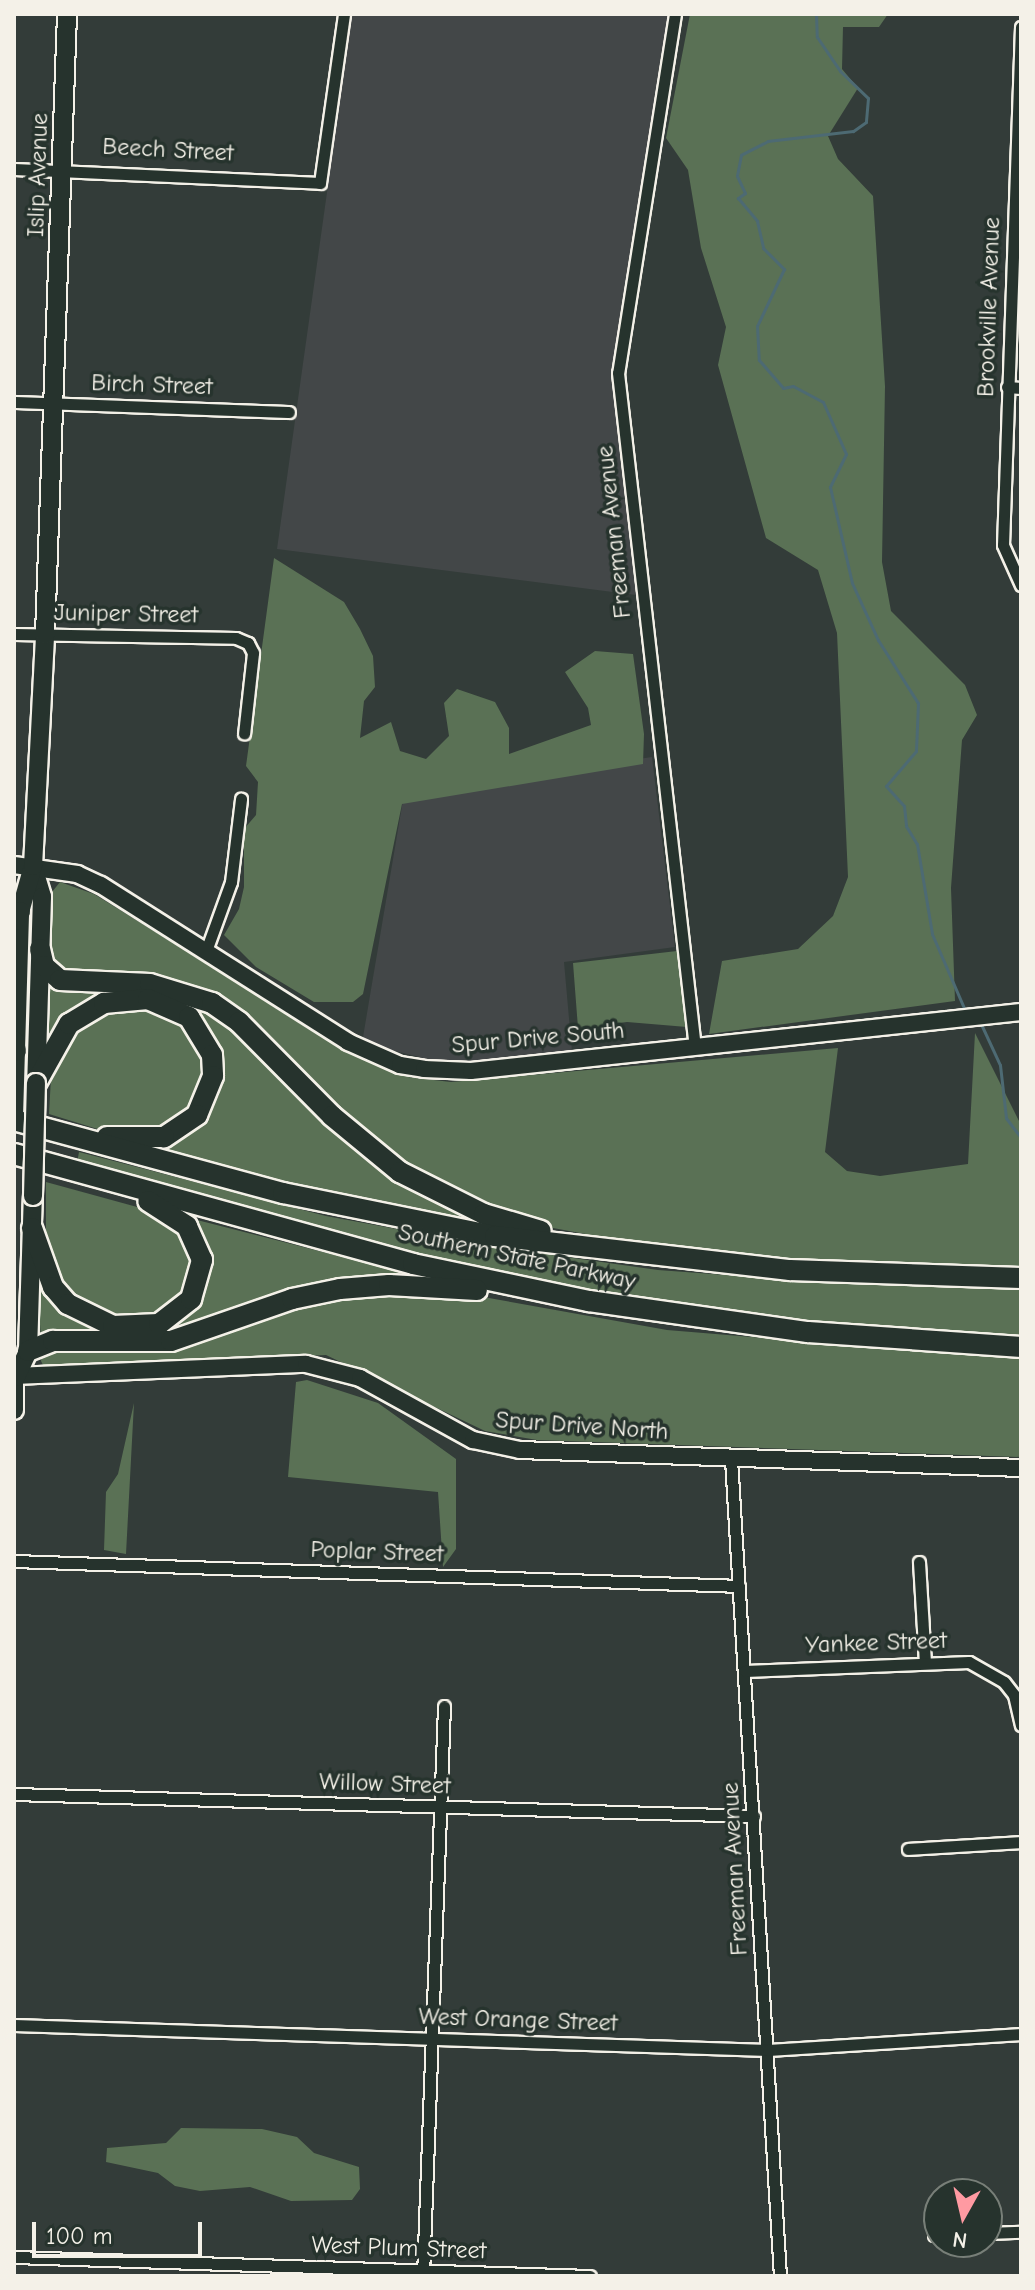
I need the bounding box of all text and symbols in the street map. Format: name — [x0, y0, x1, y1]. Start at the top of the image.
street label: Islip Avenue — [21, 113, 55, 237]
street label: Beech Street — [102, 132, 234, 168]
street label: Brookville Avenue — [971, 216, 1007, 398]
street label: Birch Street — [91, 368, 213, 402]
street label: Freeman Avenue — [591, 444, 637, 620]
street label: Juniper Street — [54, 598, 198, 630]
street label: Spur Drive South — [450, 1016, 626, 1060]
street label: Southern State Parkway — [396, 1218, 638, 1296]
street label: Spur Drive North — [495, 1406, 669, 1446]
street label: Poplar Street — [310, 1535, 444, 1569]
street label: Yankee Street — [805, 1626, 947, 1660]
street label: Willow Street — [319, 1767, 451, 1801]
street label: Freeman Avenue — [716, 1782, 754, 1956]
street label: West Orange Street — [418, 2002, 618, 2038]
north arrow — [923, 2178, 1003, 2258]
scale bar — [36, 2206, 206, 2256]
text: 100 m — [46, 2222, 113, 2250]
text: N — [951, 2226, 969, 2254]
street label: West Plum Street — [311, 2231, 487, 2265]

